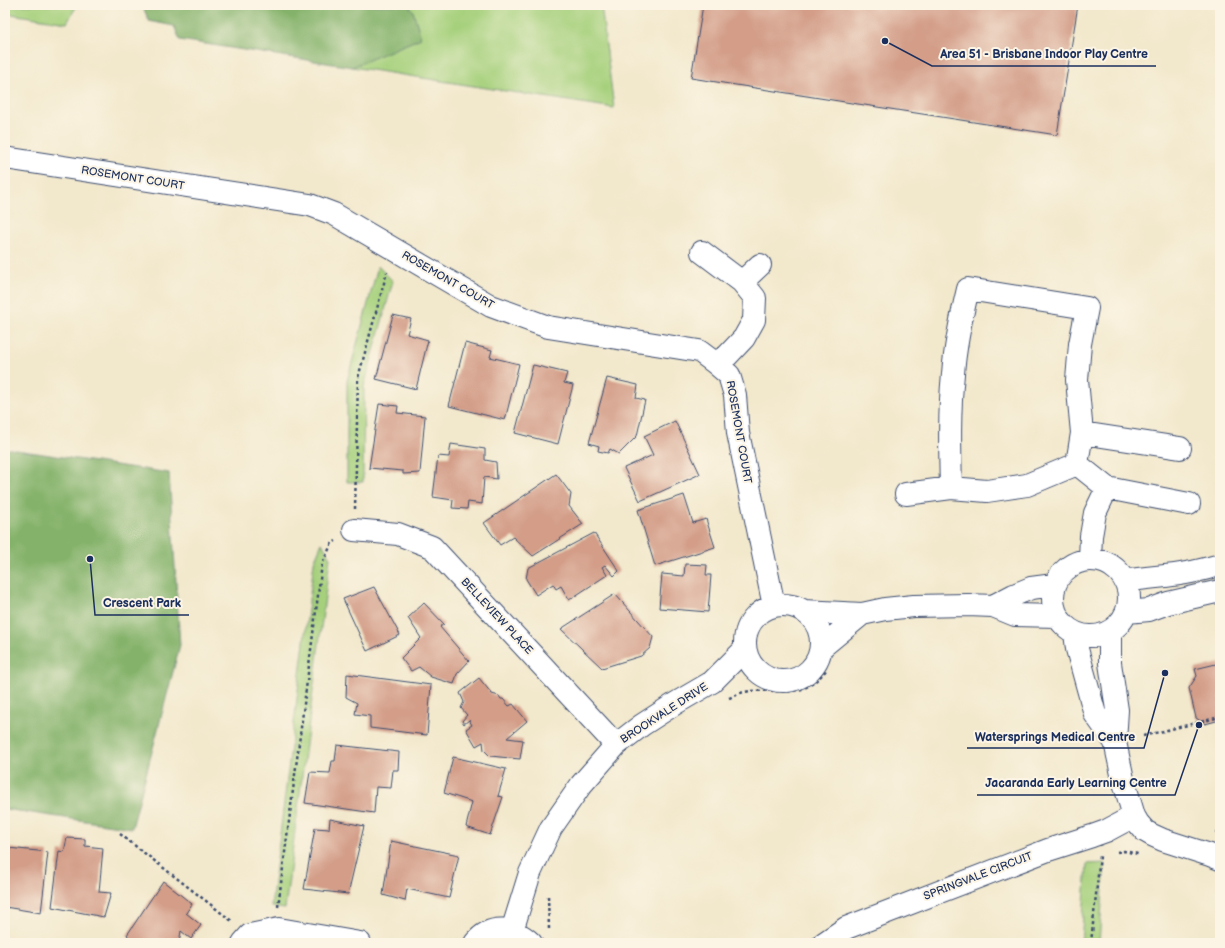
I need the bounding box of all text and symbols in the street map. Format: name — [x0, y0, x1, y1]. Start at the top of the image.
callout: Area 51 - Brisbane Indoor Play Centre — [932, 42, 1156, 66]
text: Area 51 - Brisbane Indoor Play Centre — [939, 47, 1148, 62]
street label: ROSEMONT COURT — [80, 163, 186, 193]
street label: ROSEMONT COURT — [400, 248, 497, 312]
street label: ROSEMONT COURT — [724, 379, 755, 485]
street label: BELLEVIEW PLACE — [458, 575, 536, 657]
callout: Crescent Park — [95, 591, 189, 615]
text: Crescent Park — [103, 596, 182, 611]
street label: BROOKVALE DRIVE — [618, 680, 710, 746]
callout: Watersprings Medical Centre — [967, 724, 1144, 748]
text: Watersprings Medical Centre — [975, 730, 1135, 745]
callout: Jacaranda Early Learning Centre — [977, 771, 1175, 795]
text: Jacaranda Early Learning Centre — [985, 776, 1167, 791]
street label: SPRINGVALE CIRCUIT — [922, 849, 1035, 903]

